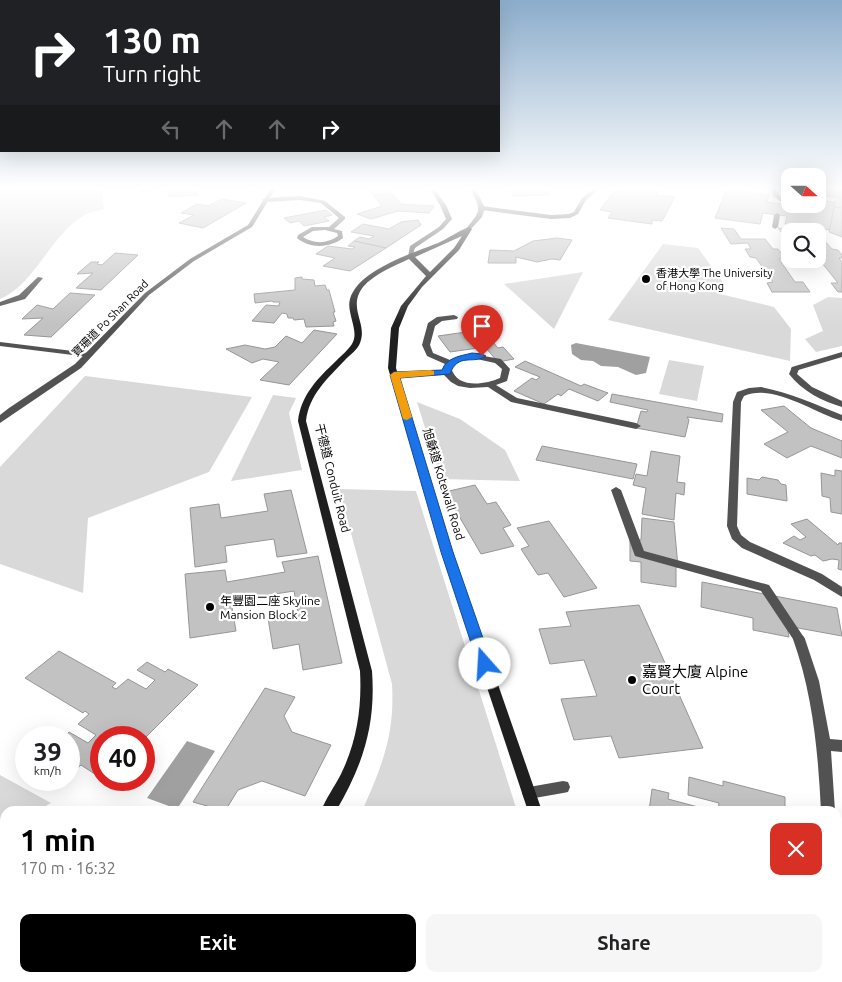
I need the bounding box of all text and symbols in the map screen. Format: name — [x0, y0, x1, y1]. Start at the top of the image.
icon: right — [20, 20, 85, 85]
text: 130 m — [103, 20, 201, 60]
text: Turn right — [103, 61, 201, 86]
icon: left — [157, 115, 185, 143]
icon: ahead — [210, 115, 238, 143]
icon: ahead — [263, 115, 291, 143]
icon: right — [316, 115, 344, 143]
north arrow — [781, 168, 826, 212]
map controls — [781, 168, 826, 268]
button: search — [781, 223, 826, 268]
place label: 香港大學 The University of Hong Kong — [656, 267, 773, 292]
marker: 香港大學 The University of Hong Kong — [640, 273, 652, 285]
street label: 寶珊道 Po Shan Road — [69, 277, 151, 359]
pin — [461, 305, 503, 356]
icon: arrive — [468, 312, 496, 340]
street label: 干德道 Conduit Road — [313, 422, 353, 534]
street label: 旭龢道 Kotewall Road — [421, 426, 467, 542]
place label: 年豐園二座 Skyline Mansion Block 2 — [220, 594, 320, 621]
marker: 年豐園二座 Skyline Mansion Block 2 — [204, 601, 216, 613]
position arrow — [458, 637, 510, 689]
place label: 嘉賢大廈 Alpine Court — [642, 663, 748, 697]
marker: 嘉賢大廈 Alpine Court — [626, 674, 638, 686]
speed limit sign: 40 — [90, 726, 155, 791]
text: 39 — [33, 738, 62, 766]
text: km/h — [34, 764, 61, 777]
text: 1 min — [20, 823, 96, 857]
button: close — [770, 823, 822, 875]
text: 170 m · 16:32 — [20, 859, 116, 877]
button: Exit — [20, 914, 416, 972]
button: Share — [426, 914, 822, 972]

